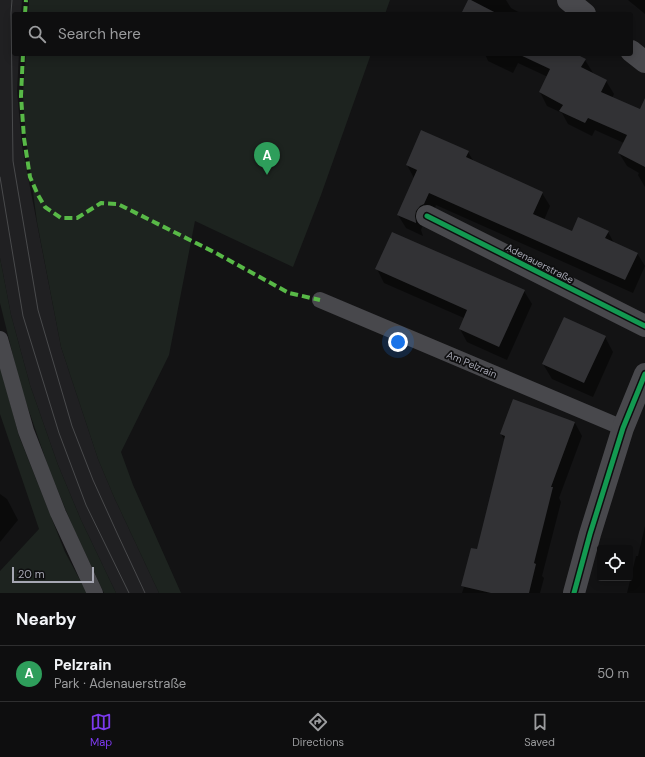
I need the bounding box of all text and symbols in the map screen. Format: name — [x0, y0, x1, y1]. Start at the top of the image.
search box — [12, 12, 633, 56]
icon: search — [26, 23, 48, 45]
text: Search here — [58, 24, 141, 44]
pin: A — [254, 142, 280, 175]
street label: Adenauerstraße — [504, 241, 576, 286]
your location — [388, 332, 408, 352]
street label: Am Pelzrain — [445, 348, 499, 381]
map controls — [597, 545, 633, 581]
button: locate — [597, 545, 633, 581]
scale bar — [12, 565, 94, 584]
text: 20 m — [18, 567, 44, 581]
text: Nearby — [16, 608, 76, 630]
text: Pelzrain — [54, 655, 112, 675]
text: A — [24, 665, 34, 682]
text: 50 m — [597, 665, 629, 682]
text: Park · Adenauerstraße — [54, 675, 186, 692]
tab: Map — [90, 711, 112, 749]
tab: Directions — [292, 711, 344, 749]
tab: Saved — [524, 711, 555, 749]

